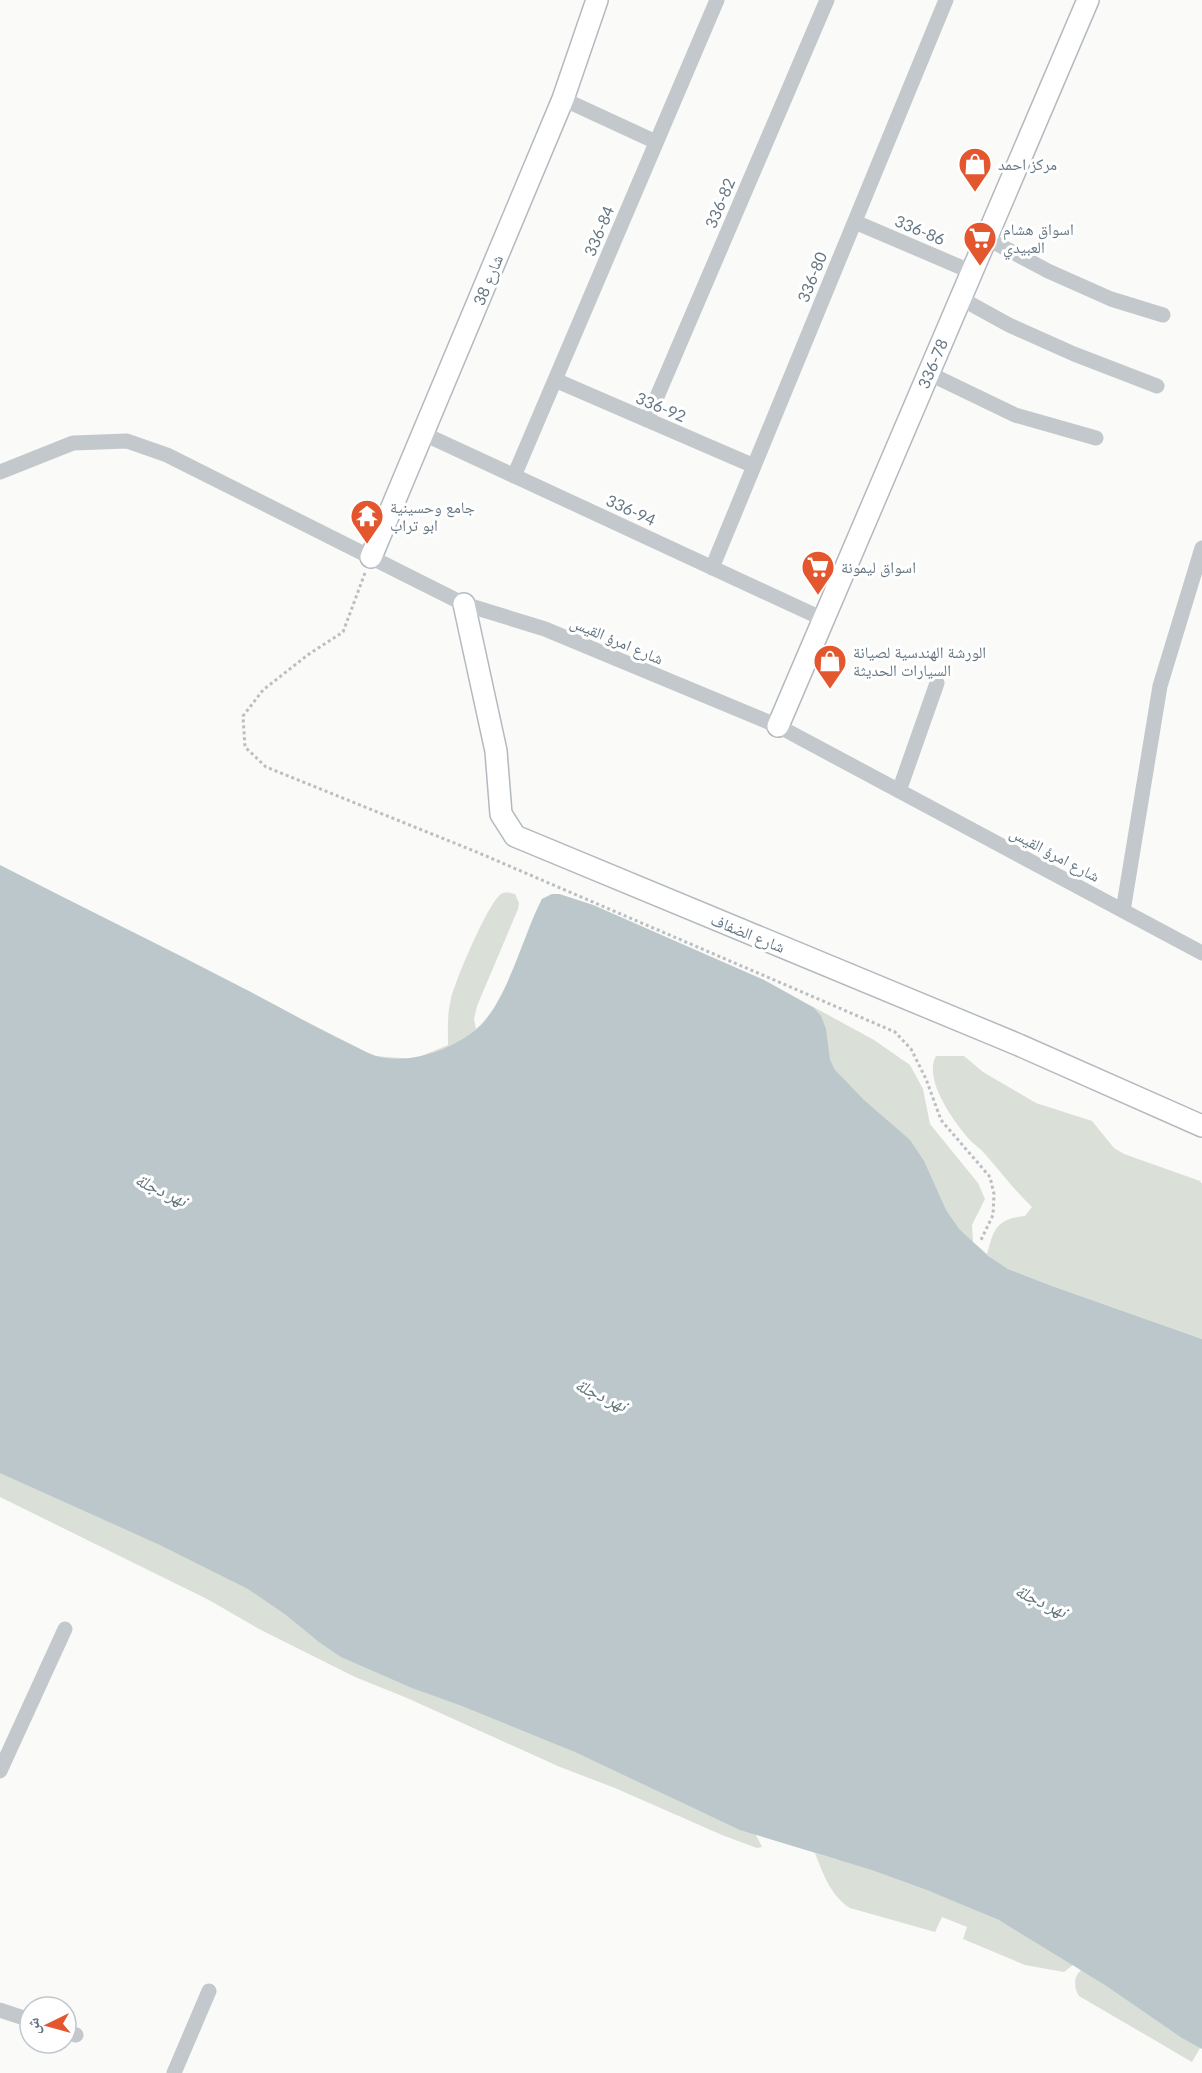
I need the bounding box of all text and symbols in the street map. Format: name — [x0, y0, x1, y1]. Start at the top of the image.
shop icon: مركز احمد — [957, 146, 993, 193]
place label: مركز احمد — [998, 154, 1057, 174]
street label: 336-82 — [701, 175, 739, 231]
street label: 336-84 — [580, 203, 618, 259]
street label: 336-86 — [892, 211, 948, 249]
place label: اسواق هشام العبيدي — [1003, 219, 1074, 260]
supermarket icon: اسواق هشام العبيدي — [962, 220, 998, 267]
street label: 336-80 — [793, 249, 830, 305]
street label: شارع 38 — [469, 252, 508, 309]
street label: 336-78 — [913, 336, 951, 391]
street label: 336-92 — [633, 388, 689, 426]
street label: 336-94 — [603, 490, 659, 529]
place label: جامع وحسينية ابو تراب — [390, 497, 475, 535]
temple icon: جامع وحسينية ابو تراب — [349, 498, 385, 545]
supermarket icon: اسواق ليمونة — [800, 549, 836, 596]
place label: اسواق ليمونة — [841, 557, 916, 578]
street label: شارع امرؤ القيس — [567, 611, 667, 669]
place label: الورشة الهندسية لصيانة السيارات الحديثة — [853, 642, 986, 680]
shop icon: الورشة الهندسية لصيانة السيارات الحديثة — [812, 643, 848, 690]
street label: شارع امرؤ القيس — [1006, 822, 1103, 887]
street label: شارع الضفاف — [708, 909, 788, 958]
water label: نهر دجلة — [132, 1168, 194, 1212]
water label: نهر دجلة — [572, 1373, 634, 1417]
water label: نهر دجلة — [1012, 1579, 1074, 1623]
north arrow — [18, 1995, 78, 2055]
text: ش — [22, 2017, 44, 2036]

